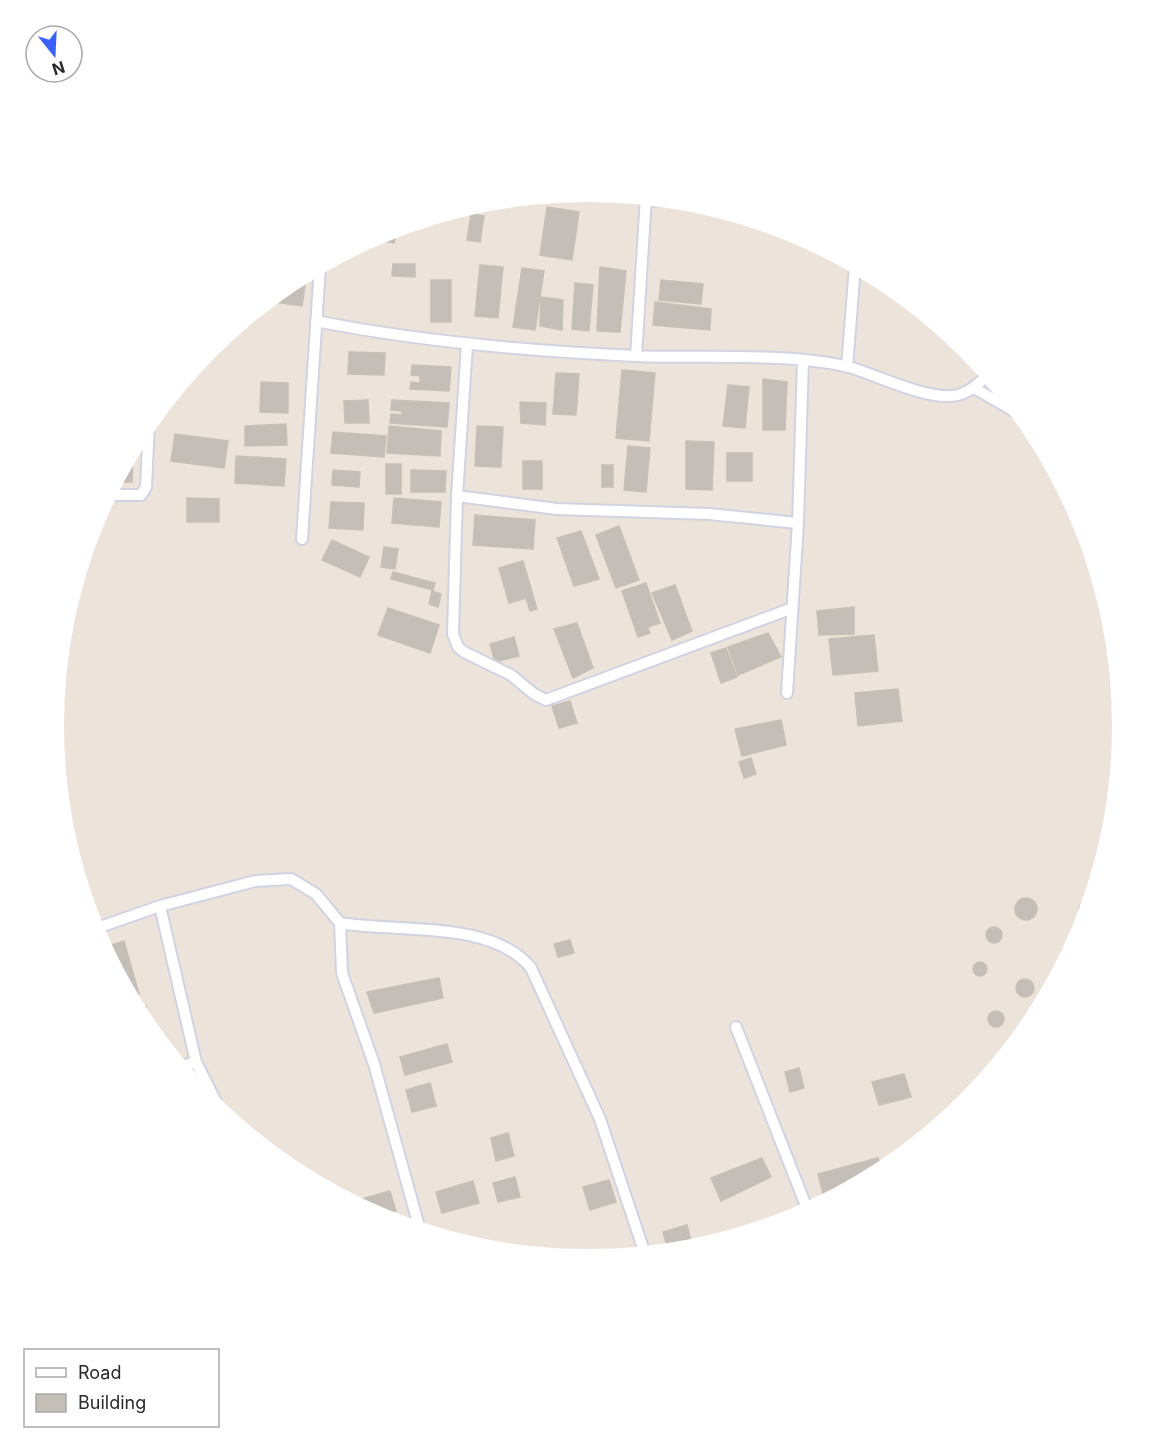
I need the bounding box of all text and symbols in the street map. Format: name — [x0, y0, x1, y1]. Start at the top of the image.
north arrow — [24, 24, 84, 84]
text: N — [50, 57, 68, 80]
legend — [24, 1349, 219, 1427]
text: Road — [78, 1362, 121, 1383]
text: Building — [78, 1392, 146, 1413]

